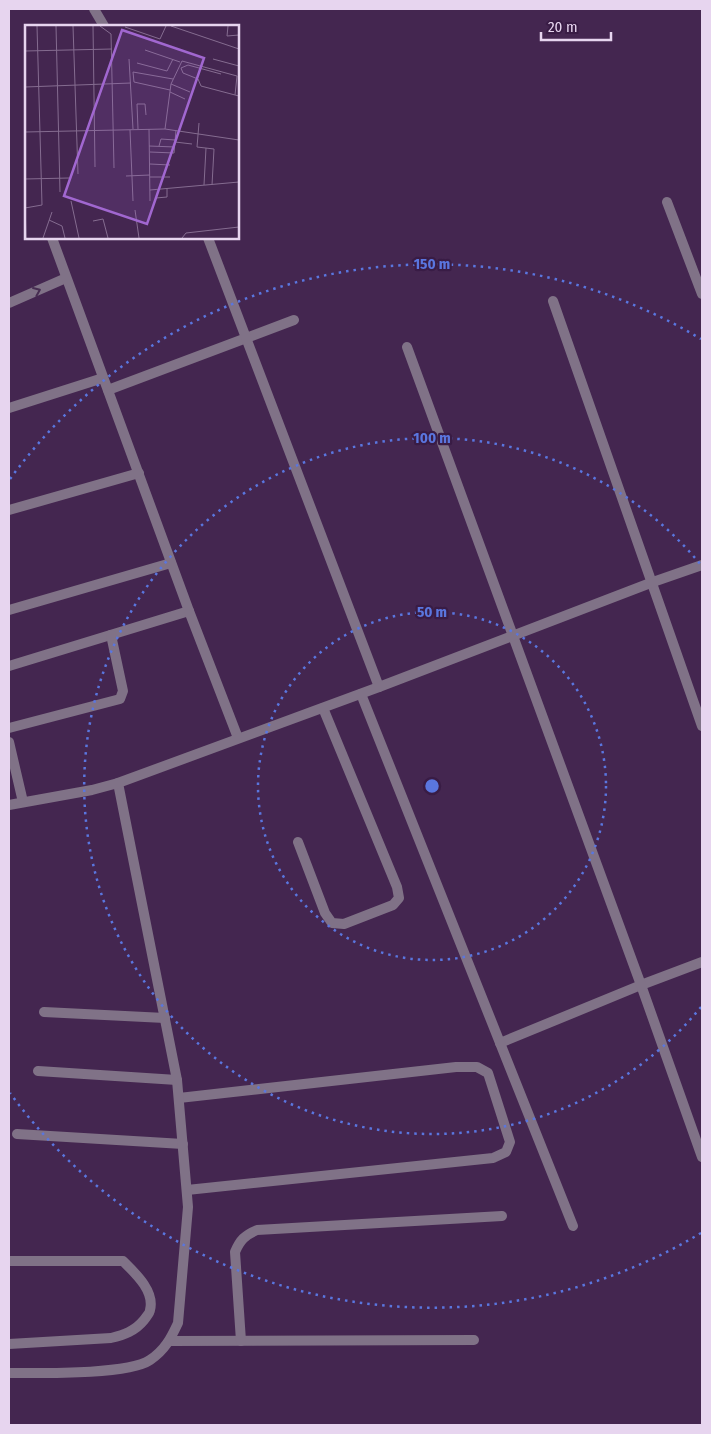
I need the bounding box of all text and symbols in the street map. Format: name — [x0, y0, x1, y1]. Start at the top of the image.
scale bar — [541, 10, 611, 42]
text: 20 m — [548, 18, 578, 36]
inset map — [25, 25, 239, 239]
text: 150 m — [414, 255, 450, 273]
one-way arrow — [32, 286, 41, 297]
text: 100 m — [413, 429, 451, 447]
text: 50 m — [417, 603, 447, 621]
centre of rings — [423, 777, 441, 795]

